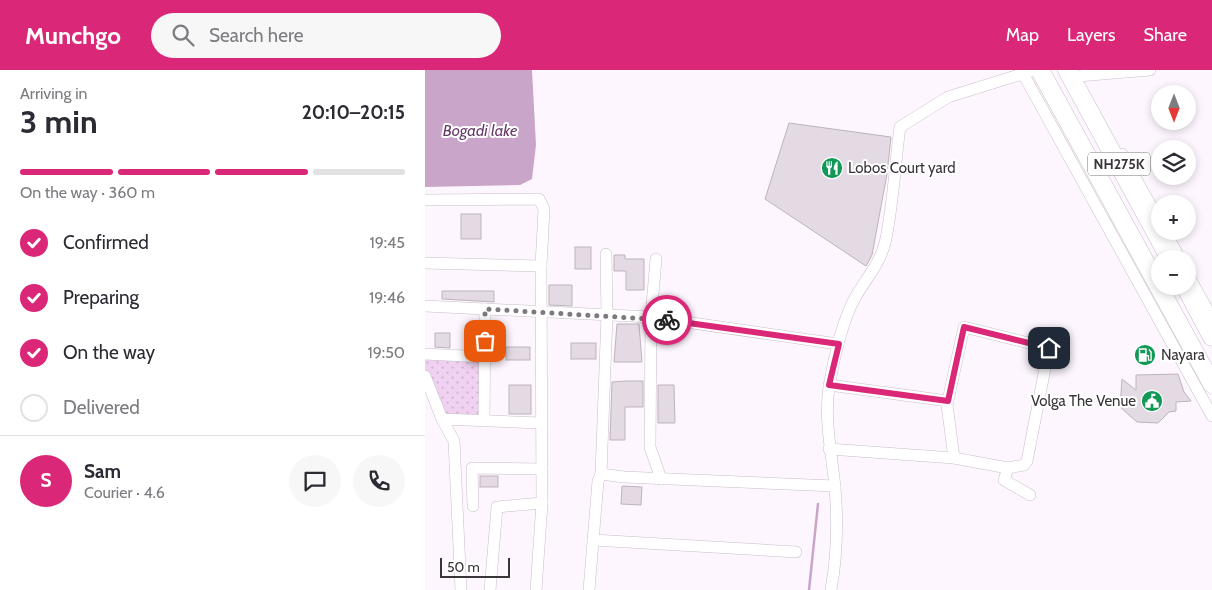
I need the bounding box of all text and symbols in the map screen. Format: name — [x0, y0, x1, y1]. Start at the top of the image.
search box — [151, 13, 501, 58]
text: Munchgo — [25, 21, 121, 50]
icon: search — [169, 21, 197, 49]
text: Search here — [209, 24, 303, 47]
text: Map — [1006, 24, 1039, 46]
text: Layers — [1067, 24, 1116, 46]
text: Share — [1144, 24, 1187, 46]
text: Arriving in — [20, 84, 87, 103]
north arrow — [1151, 85, 1196, 130]
map controls — [1151, 85, 1196, 295]
text: 20:10–20:15 — [302, 101, 405, 124]
text: 3 min — [20, 102, 98, 141]
water label: Bogadi lake — [443, 121, 517, 140]
button: layers — [1151, 140, 1196, 185]
road number: NH275K — [1088, 152, 1150, 176]
restaurant icon: Lobos Court yard — [820, 156, 844, 180]
place label: Lobos Court yard — [848, 159, 956, 177]
text: On the way · 360 m — [20, 183, 155, 202]
button: + — [1151, 195, 1196, 240]
icon: check — [20, 229, 48, 257]
text: Confirmed — [63, 231, 149, 254]
text: 19:45 — [369, 233, 405, 252]
button: − — [1151, 250, 1196, 295]
icon: check — [20, 284, 48, 312]
text: Preparing — [63, 286, 139, 309]
text: 19:46 — [369, 288, 405, 307]
courier — [642, 295, 692, 345]
icon: bike — [653, 306, 681, 334]
pin — [464, 320, 506, 362]
icon: bag — [471, 327, 499, 355]
pin — [1028, 327, 1070, 369]
icon: home — [1035, 334, 1063, 362]
icon: check — [20, 339, 48, 367]
text: On the way — [63, 341, 155, 364]
text: 19:50 — [368, 343, 405, 362]
fuel station icon: Nayara — [1133, 343, 1157, 367]
place label: Nayara — [1161, 346, 1206, 364]
public building icon: Volga The Venue — [1140, 389, 1164, 413]
place label: Volga The Venue — [1031, 392, 1136, 410]
text: Delivered — [63, 396, 140, 419]
button: chat — [289, 455, 341, 507]
button: phone — [353, 455, 405, 507]
text: Sam — [84, 460, 121, 483]
text: S — [40, 469, 52, 492]
text: Courier · 4.6 — [84, 483, 165, 502]
scale bar — [440, 555, 510, 578]
text: 50 m — [447, 558, 480, 576]

